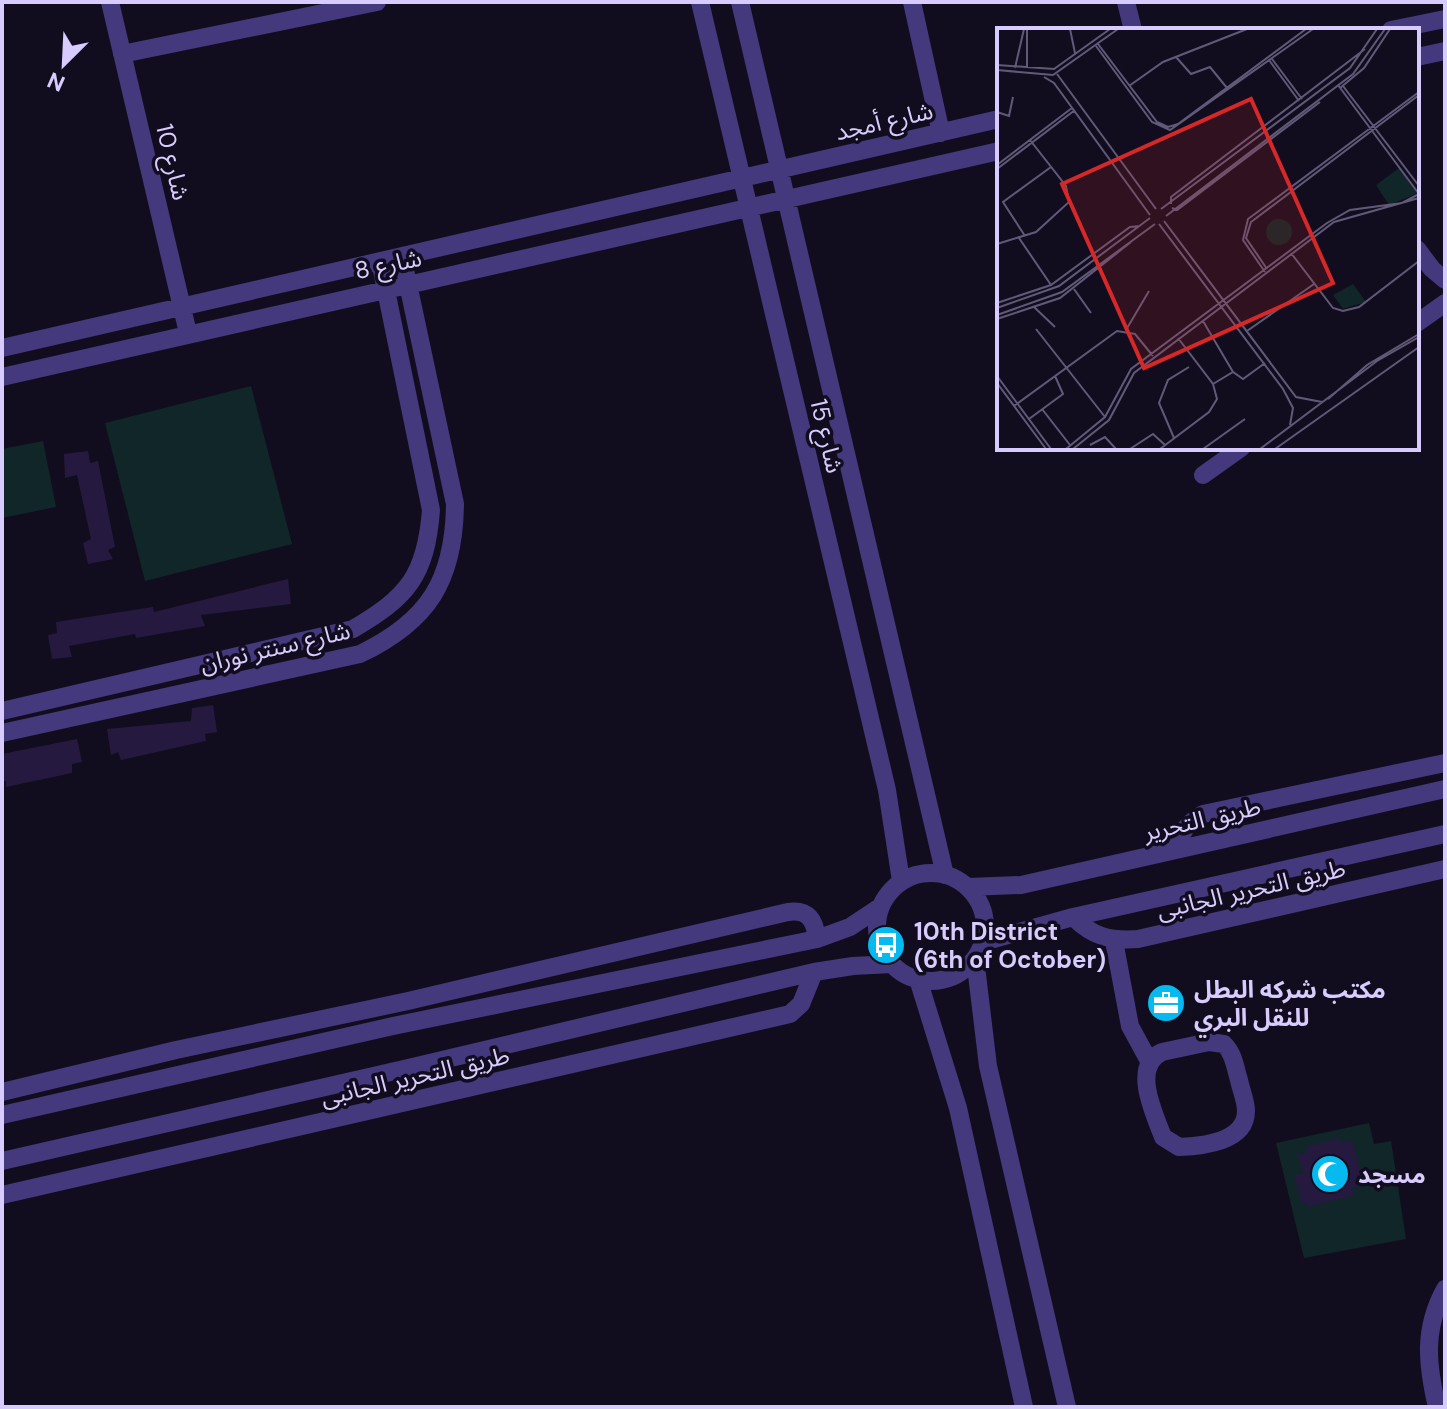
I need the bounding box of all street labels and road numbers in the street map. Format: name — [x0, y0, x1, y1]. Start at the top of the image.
street label: شارع أمجد — [832, 95, 936, 149]
street label: شارع 10 — [147, 121, 197, 203]
street label: شارع 8 — [352, 242, 425, 288]
street label: شارع 15 — [801, 396, 851, 477]
street label: شارع سنتر نوران — [197, 615, 354, 681]
street label: طريق التحرير — [1139, 790, 1264, 848]
street label: طريق التحرير الجانبى — [1154, 852, 1348, 926]
street label: طريق التحرير الجانبى — [318, 1039, 512, 1113]

